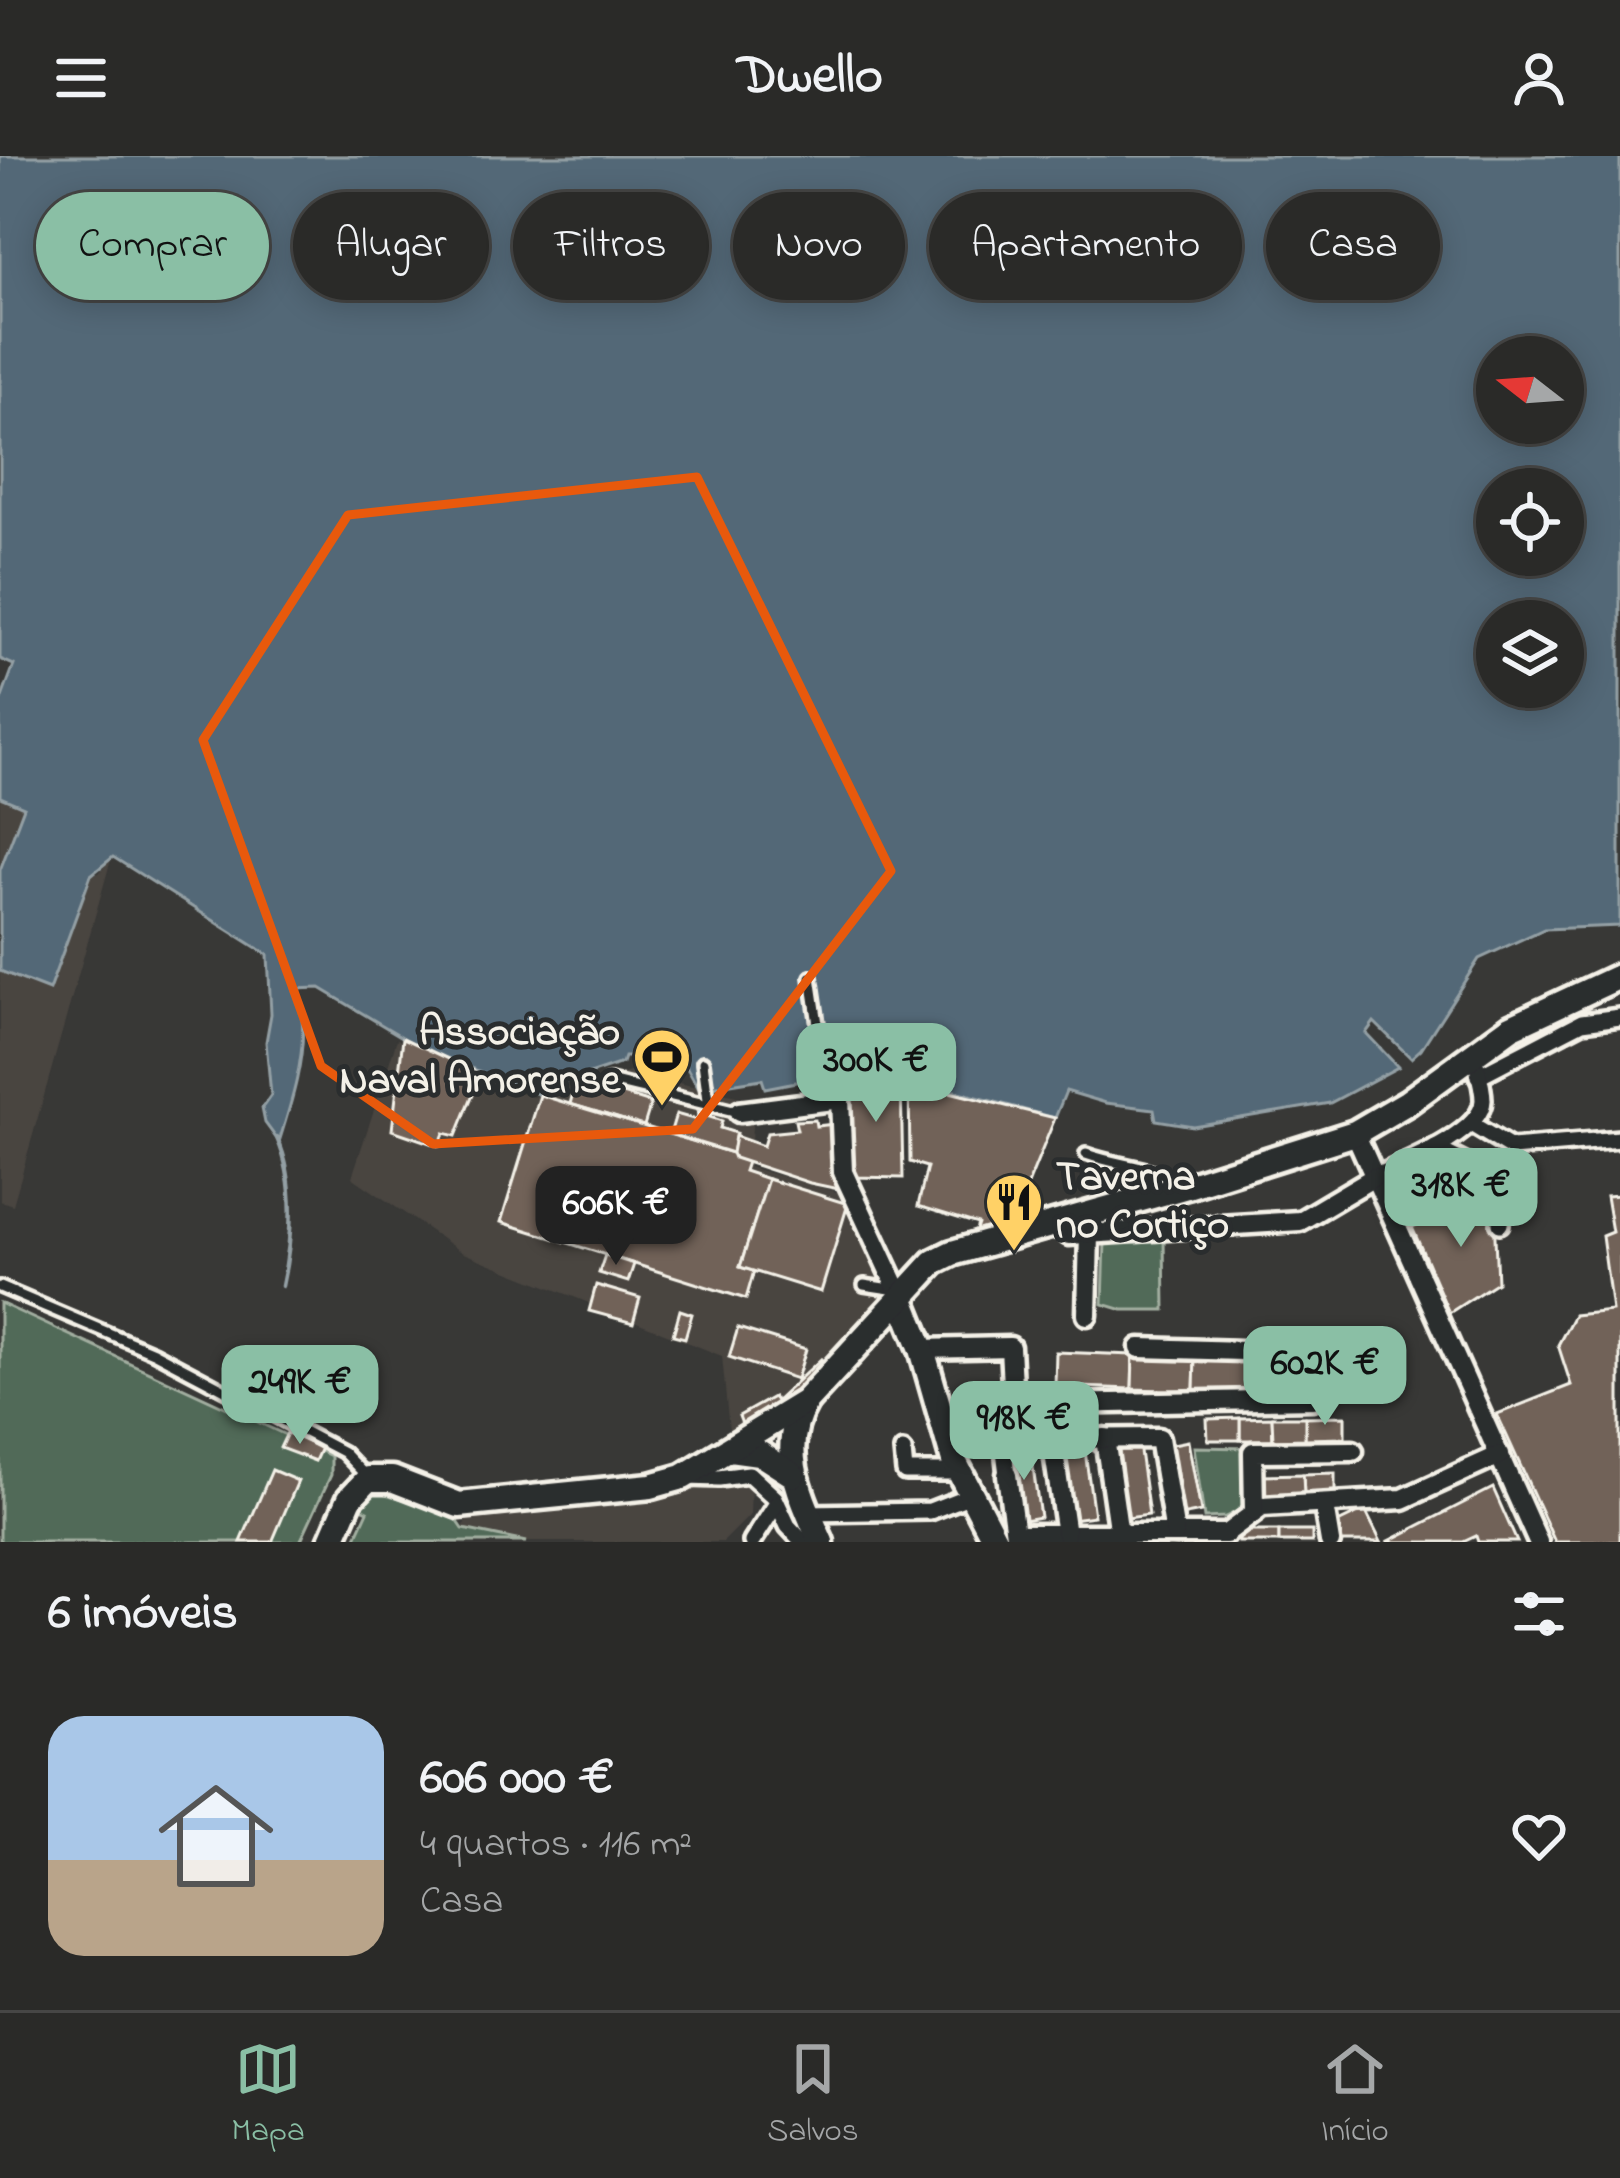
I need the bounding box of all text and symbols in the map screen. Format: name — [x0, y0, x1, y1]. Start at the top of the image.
text: Dwello — [737, 39, 883, 117]
icon: menu — [48, 45, 114, 111]
icon: person — [1506, 45, 1572, 111]
chip: Comprar — [36, 192, 269, 300]
chip: Alugar — [293, 192, 489, 300]
chip: Filtros — [513, 192, 709, 300]
chip: Novo — [733, 192, 905, 300]
chip: Apartamento — [929, 192, 1242, 300]
chip: Casa — [1266, 192, 1440, 300]
north arrow — [1476, 336, 1584, 444]
map controls — [1476, 336, 1584, 708]
button: locate — [1476, 468, 1584, 576]
button: layers — [1476, 600, 1584, 708]
place label: Associação Naval Amorense — [339, 1003, 621, 1112]
pin: 300K € — [778, 1023, 974, 1125]
sports icon: Associação Naval Amorense — [631, 1026, 693, 1108]
text: 300K € — [823, 1033, 929, 1090]
place label: Taverna no Cortiço — [1056, 1148, 1229, 1257]
pin: 318K € — [1363, 1148, 1559, 1250]
text: 318K € — [1412, 1158, 1510, 1215]
pin: 606K € — [518, 1166, 714, 1268]
restaurant icon: Taverna no Cortiço — [983, 1171, 1045, 1253]
text: 606K € — [562, 1176, 670, 1233]
pin: 602K € — [1227, 1326, 1423, 1428]
text: 602K € — [1270, 1336, 1380, 1393]
pin: 249K € — [202, 1345, 398, 1447]
text: 249K € — [248, 1355, 352, 1412]
pin: 918K € — [926, 1381, 1122, 1483]
text: 918K € — [977, 1391, 1071, 1448]
text: 6 imóveis — [48, 1577, 238, 1652]
icon: filters — [1506, 1581, 1572, 1647]
text: 606 000 € — [420, 1742, 614, 1817]
icon: home — [144, 1764, 288, 1908]
icon: heart — [1506, 1803, 1572, 1869]
text: 4 quartos · 116 m² — [420, 1817, 692, 1874]
text: Casa — [420, 1874, 503, 1931]
tab: Mapa — [231, 2036, 305, 2156]
tab: Salvos — [767, 2036, 859, 2156]
tab: Início — [1321, 2036, 1389, 2156]

